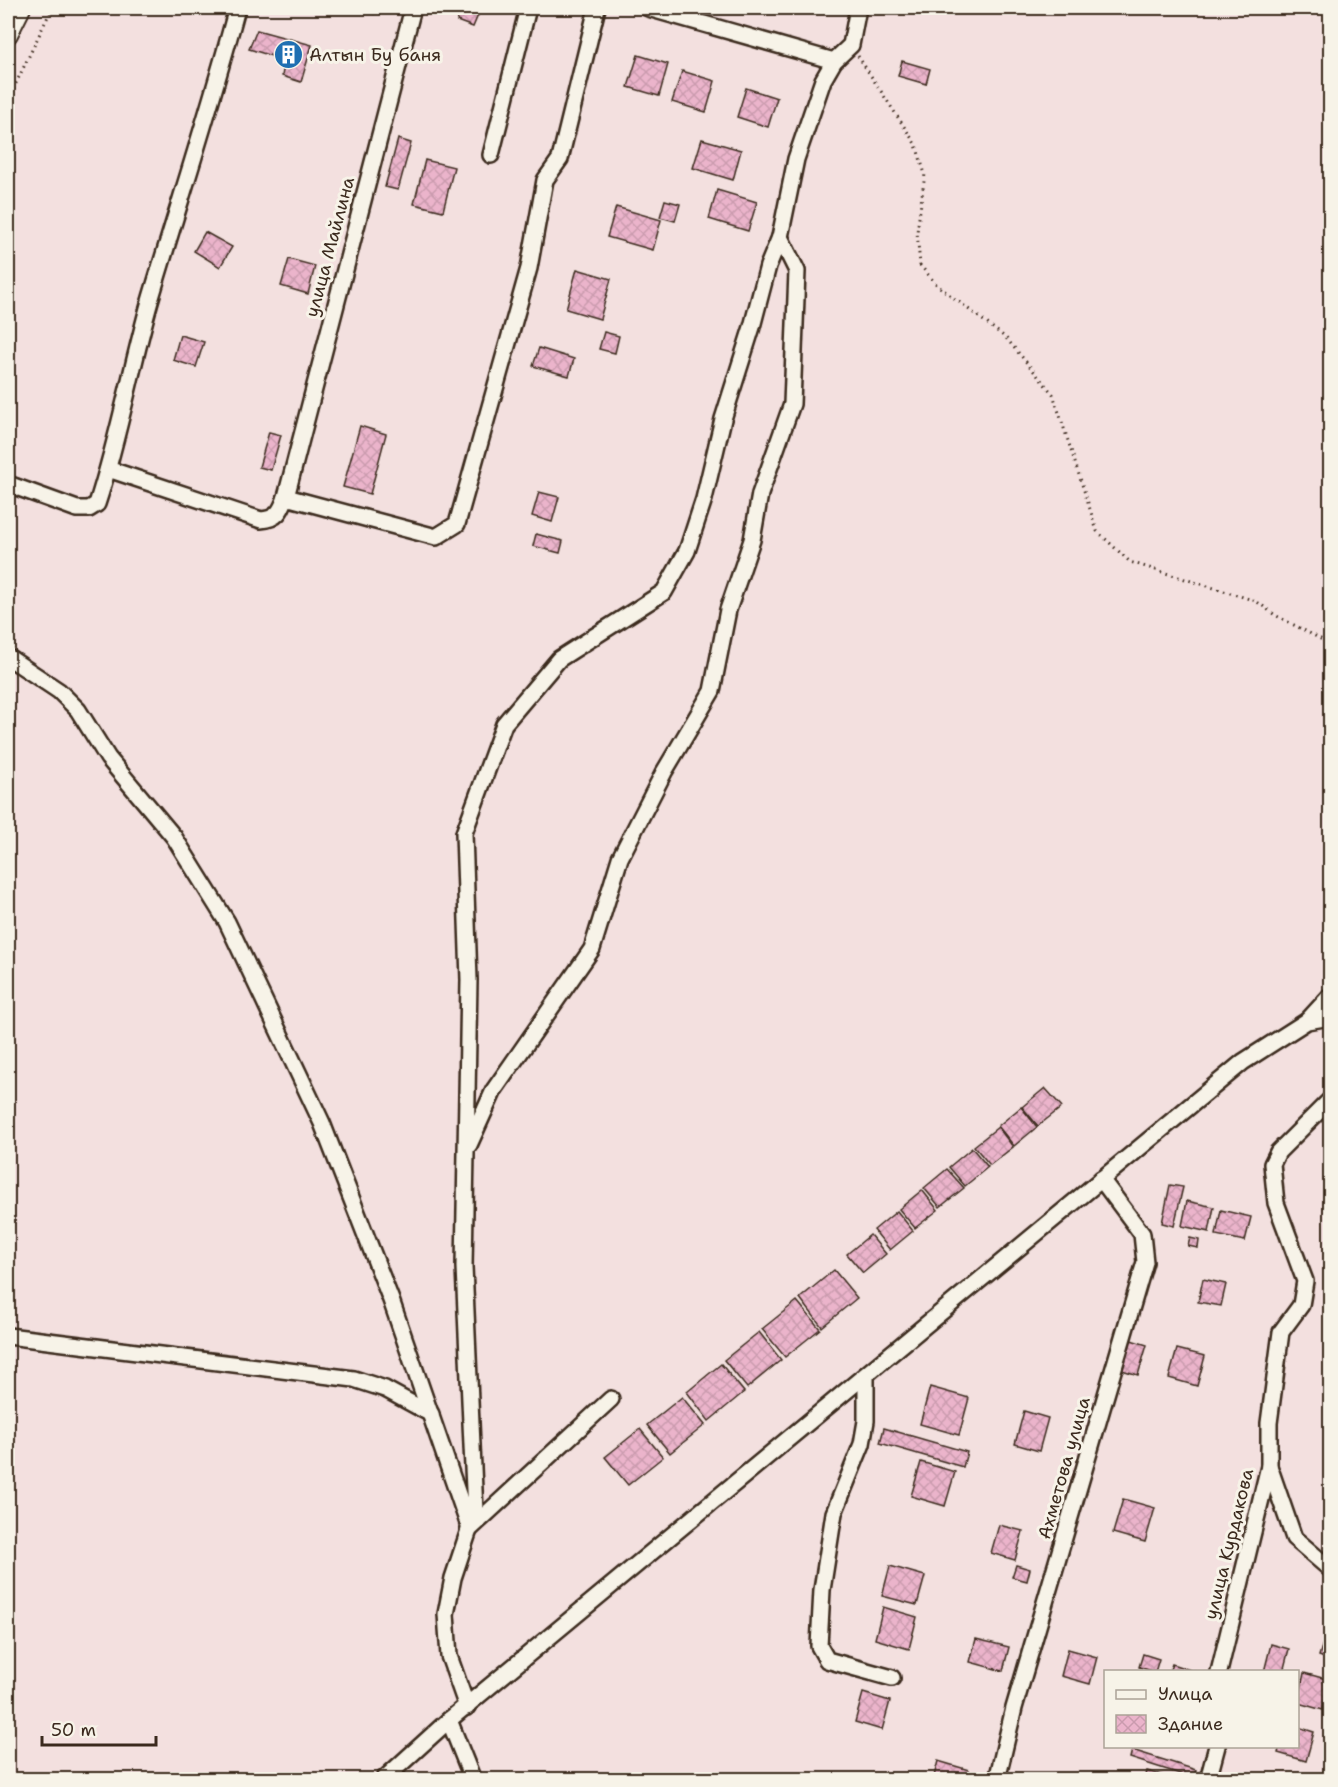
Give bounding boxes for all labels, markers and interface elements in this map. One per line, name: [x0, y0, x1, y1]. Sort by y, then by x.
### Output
building icon: Алтын Бу баня: [272, 39, 304, 71]
place label: Алтын Бу баня: [309, 43, 441, 67]
street label: улица Майлина: [300, 174, 360, 320]
street label: Ахметова улица: [1032, 1394, 1096, 1542]
street label: улица Курдакова: [1199, 1466, 1259, 1622]
legend: [1104, 1670, 1299, 1748]
text: Улица: [1158, 1682, 1212, 1706]
scale bar: [42, 1709, 156, 1747]
text: Здание: [1158, 1712, 1223, 1736]
text: 50 m: [51, 1718, 96, 1742]

